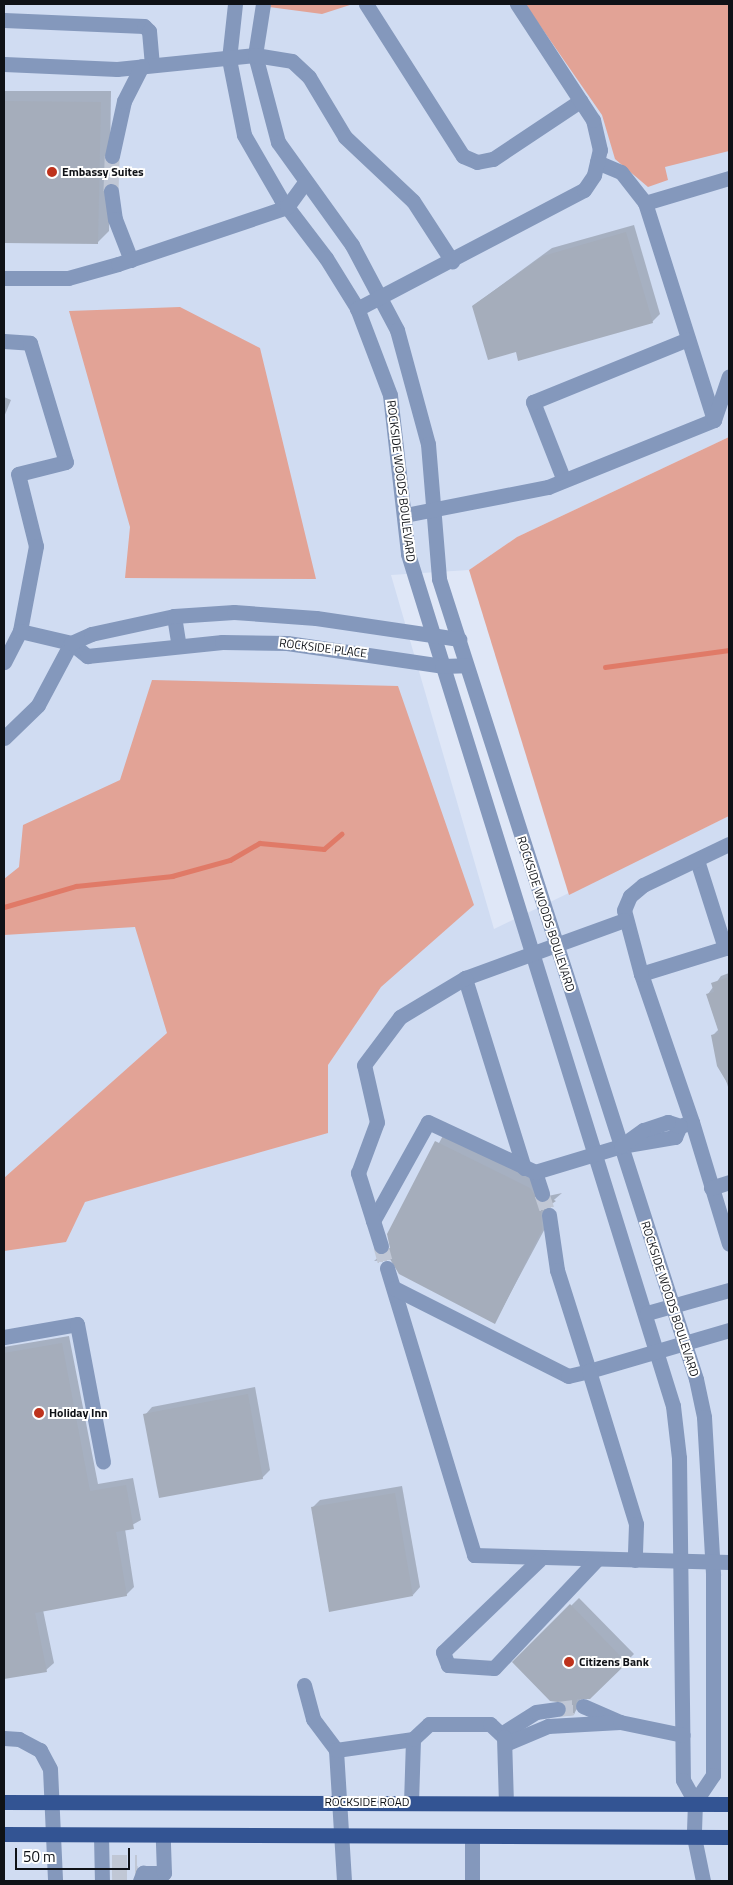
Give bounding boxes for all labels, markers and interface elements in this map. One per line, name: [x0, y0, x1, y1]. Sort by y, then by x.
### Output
place label: Embassy Suites: [62, 165, 144, 179]
marker: Embassy Suites: [46, 166, 58, 178]
street label: ROCKSIDE WOODS BOULEVARD: [384, 399, 418, 563]
street label: ROCKSIDE PLACE: [278, 635, 368, 661]
street label: ROCKSIDE WOODS BOULEVARD: [514, 834, 578, 994]
street label: ROCKSIDE WOODS BOULEVARD: [638, 1219, 702, 1379]
place label: Holiday Inn: [49, 1406, 108, 1420]
marker: Holiday Inn: [33, 1407, 45, 1419]
place label: Citizens Bank: [579, 1655, 649, 1669]
marker: Citizens Bank: [563, 1656, 575, 1668]
street label: ROCKSIDE ROAD: [324, 1795, 410, 1809]
scale bar: [18, 1838, 132, 1870]
text: 50 m: [23, 1845, 56, 1868]

